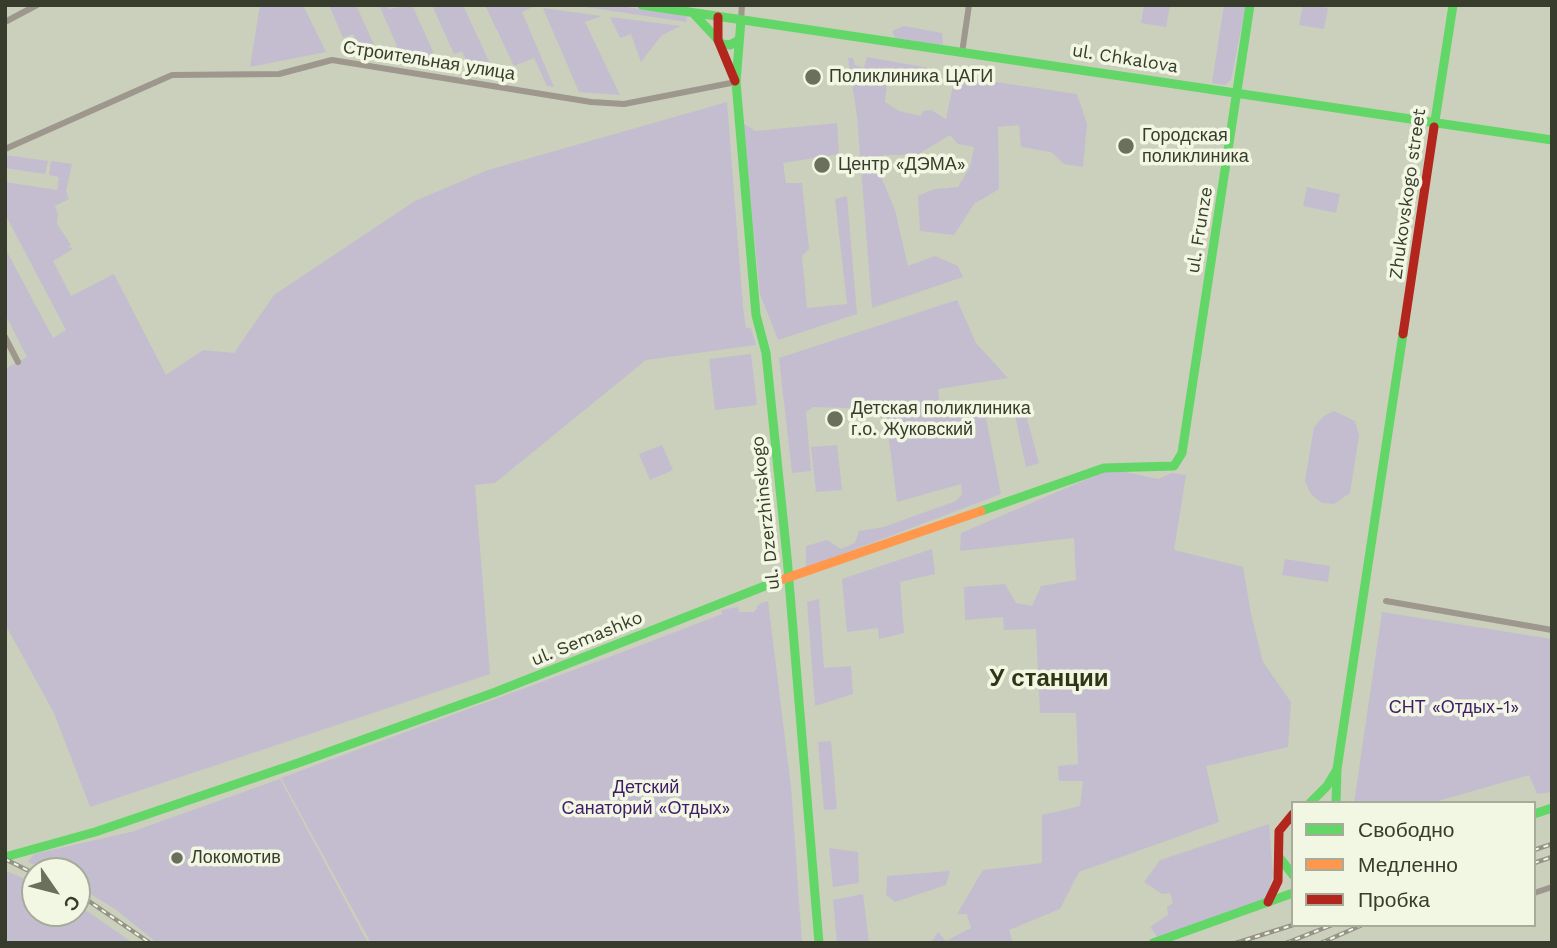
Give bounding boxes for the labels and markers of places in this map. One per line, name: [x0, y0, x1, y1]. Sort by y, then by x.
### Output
place label: Поликлиника ЦАГИ: [829, 66, 993, 88]
marker: Поликлиника ЦАГИ: [803, 67, 823, 87]
place label: Городская поликлиника: [1142, 125, 1249, 168]
marker: Городская поликлиника: [1116, 136, 1136, 156]
place label: Центр «ДЭМА»: [838, 154, 966, 176]
marker: Центр «ДЭМА»: [812, 155, 832, 175]
place label: Детская поликлиника г.о. Жуковский: [851, 398, 1031, 440]
marker: Детская поликлиника г.о. Жуковский: [825, 409, 845, 429]
place label: Локомотив: [191, 847, 281, 869]
marker: Локомотив: [169, 850, 185, 866]

